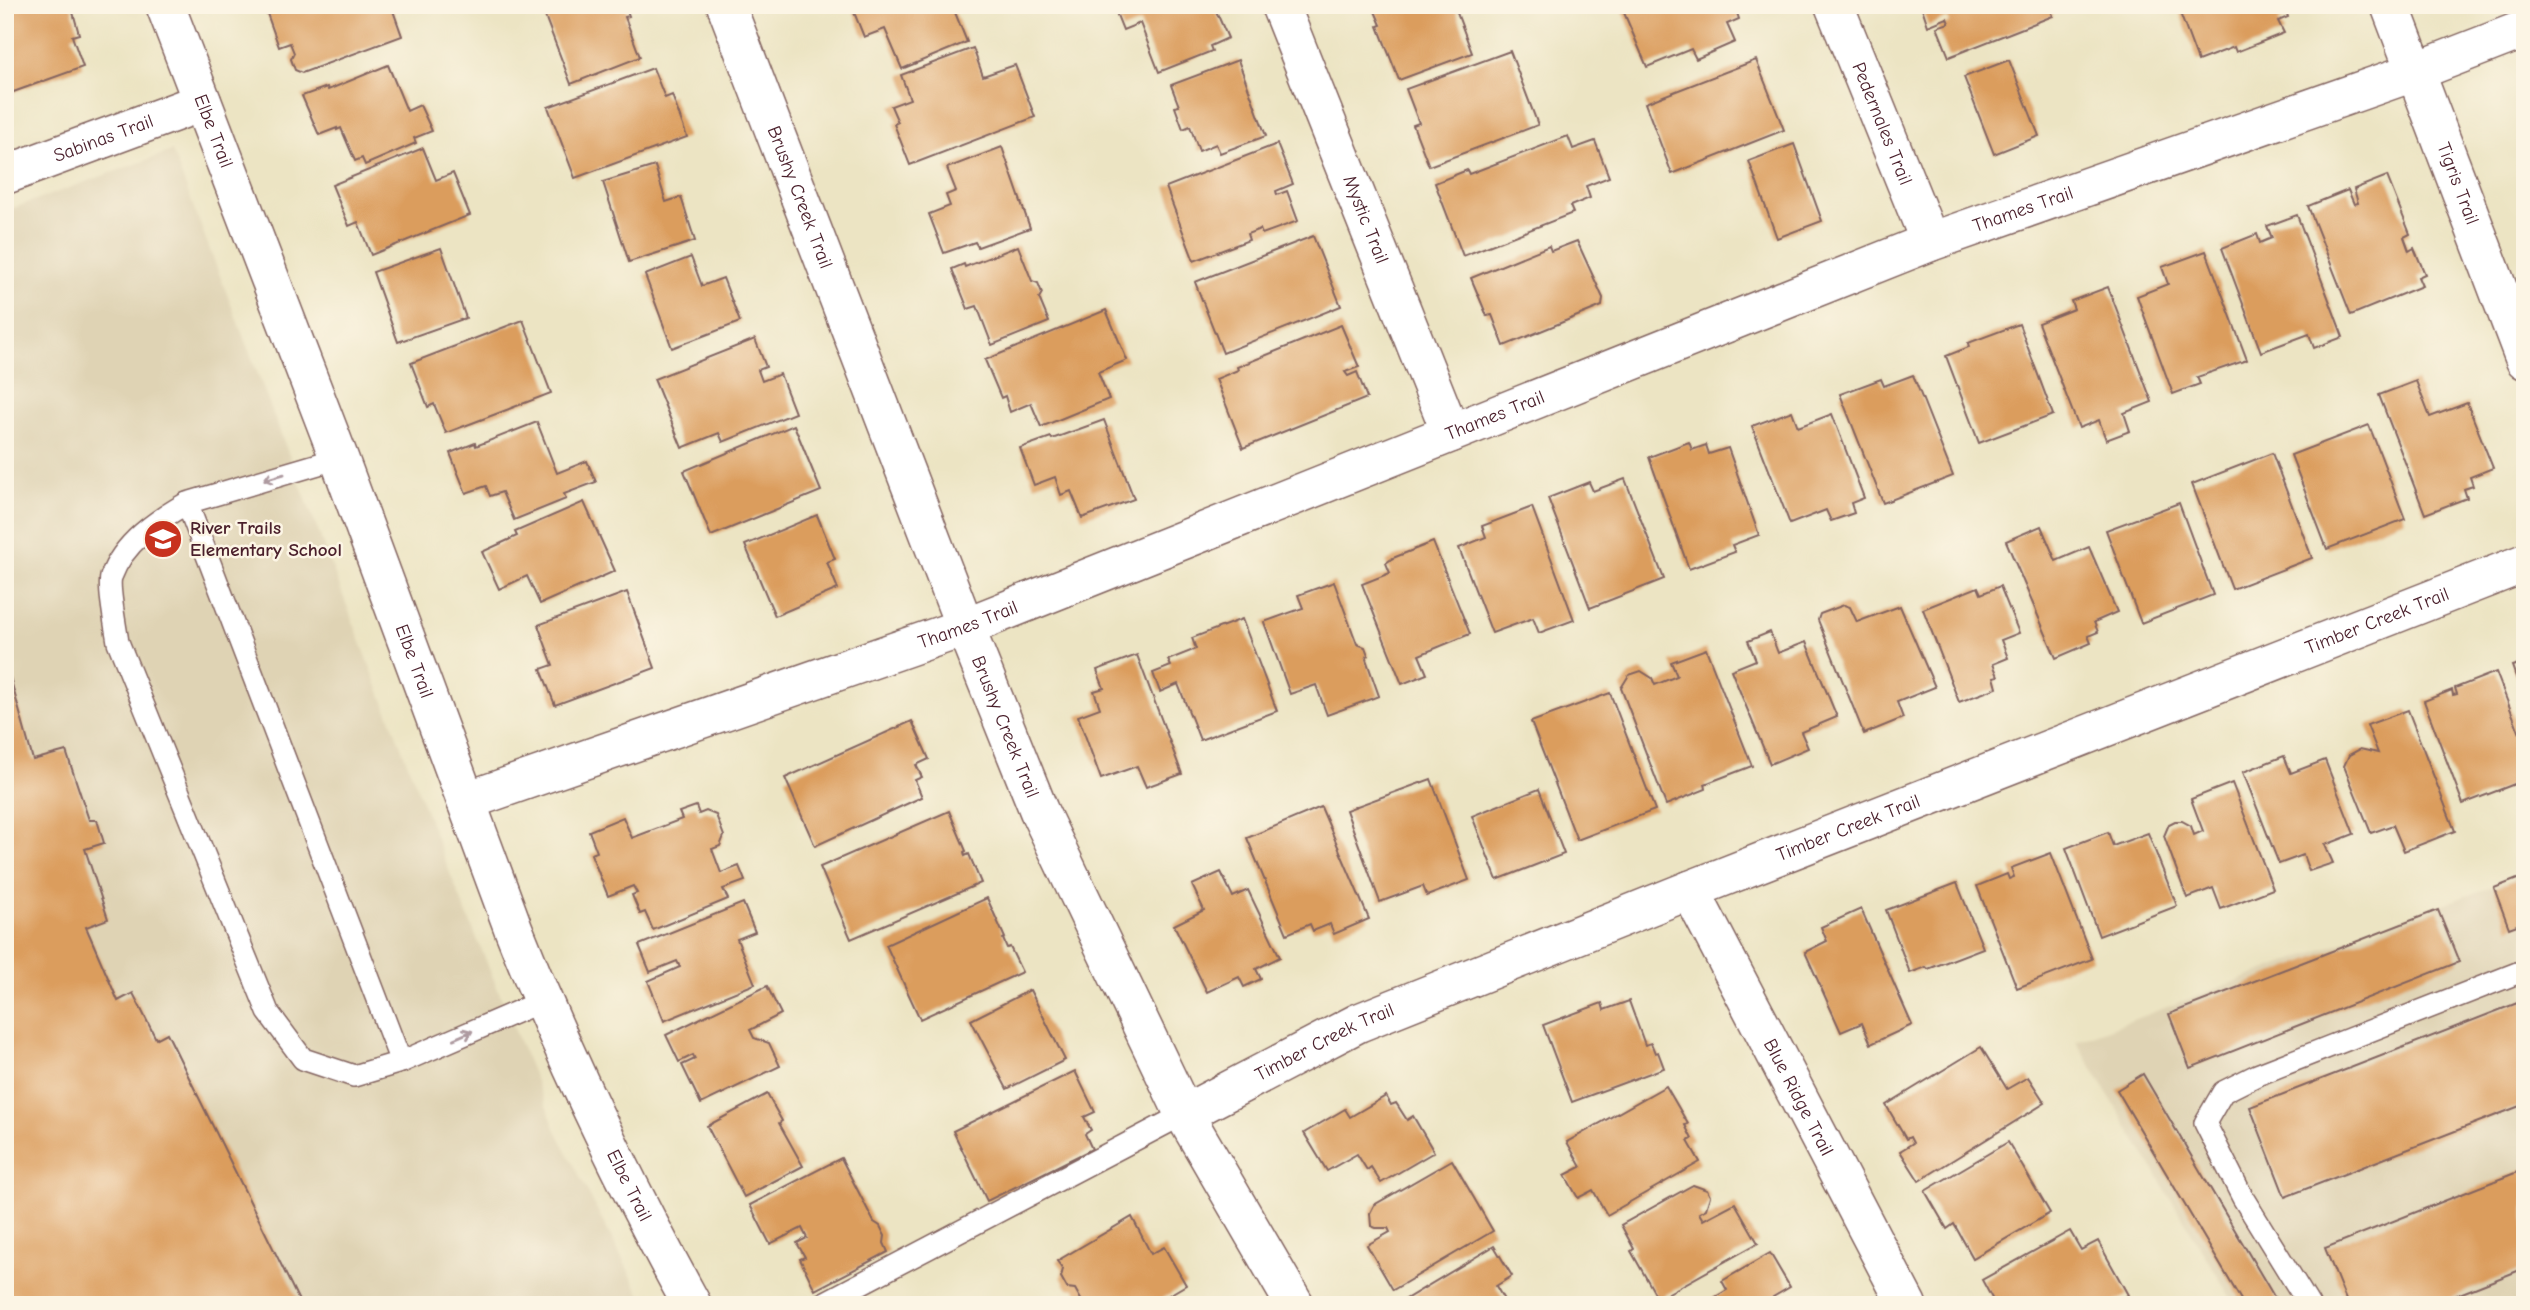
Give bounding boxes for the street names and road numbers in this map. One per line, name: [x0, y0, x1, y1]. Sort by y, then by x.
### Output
street label: Pedernales Trail: [1847, 59, 1917, 188]
street label: Elbe Trail: [189, 91, 238, 171]
street label: Sabinas Trail: [50, 110, 156, 167]
street label: Brushy Creek Trail: [763, 123, 837, 272]
street label: Tigris Trail: [2432, 139, 2483, 228]
street label: Mystic Trail: [1338, 172, 1393, 267]
street label: Thames Trail: [1970, 182, 2076, 237]
street label: Thames Trail: [1442, 386, 1548, 445]
street label: Timber Creek Trail: [2302, 583, 2452, 659]
street label: Thames Trail: [915, 596, 1021, 653]
street label: Elbe Trail: [391, 621, 438, 701]
street label: Brushy Creek Trail: [967, 653, 1044, 801]
street label: Timber Creek Trail: [1773, 790, 1923, 866]
street label: Timber Creek Trail: [1251, 999, 1397, 1086]
street label: Blue Ridge Trail: [1759, 1035, 1838, 1159]
street label: Elbe Trail: [602, 1146, 656, 1225]

